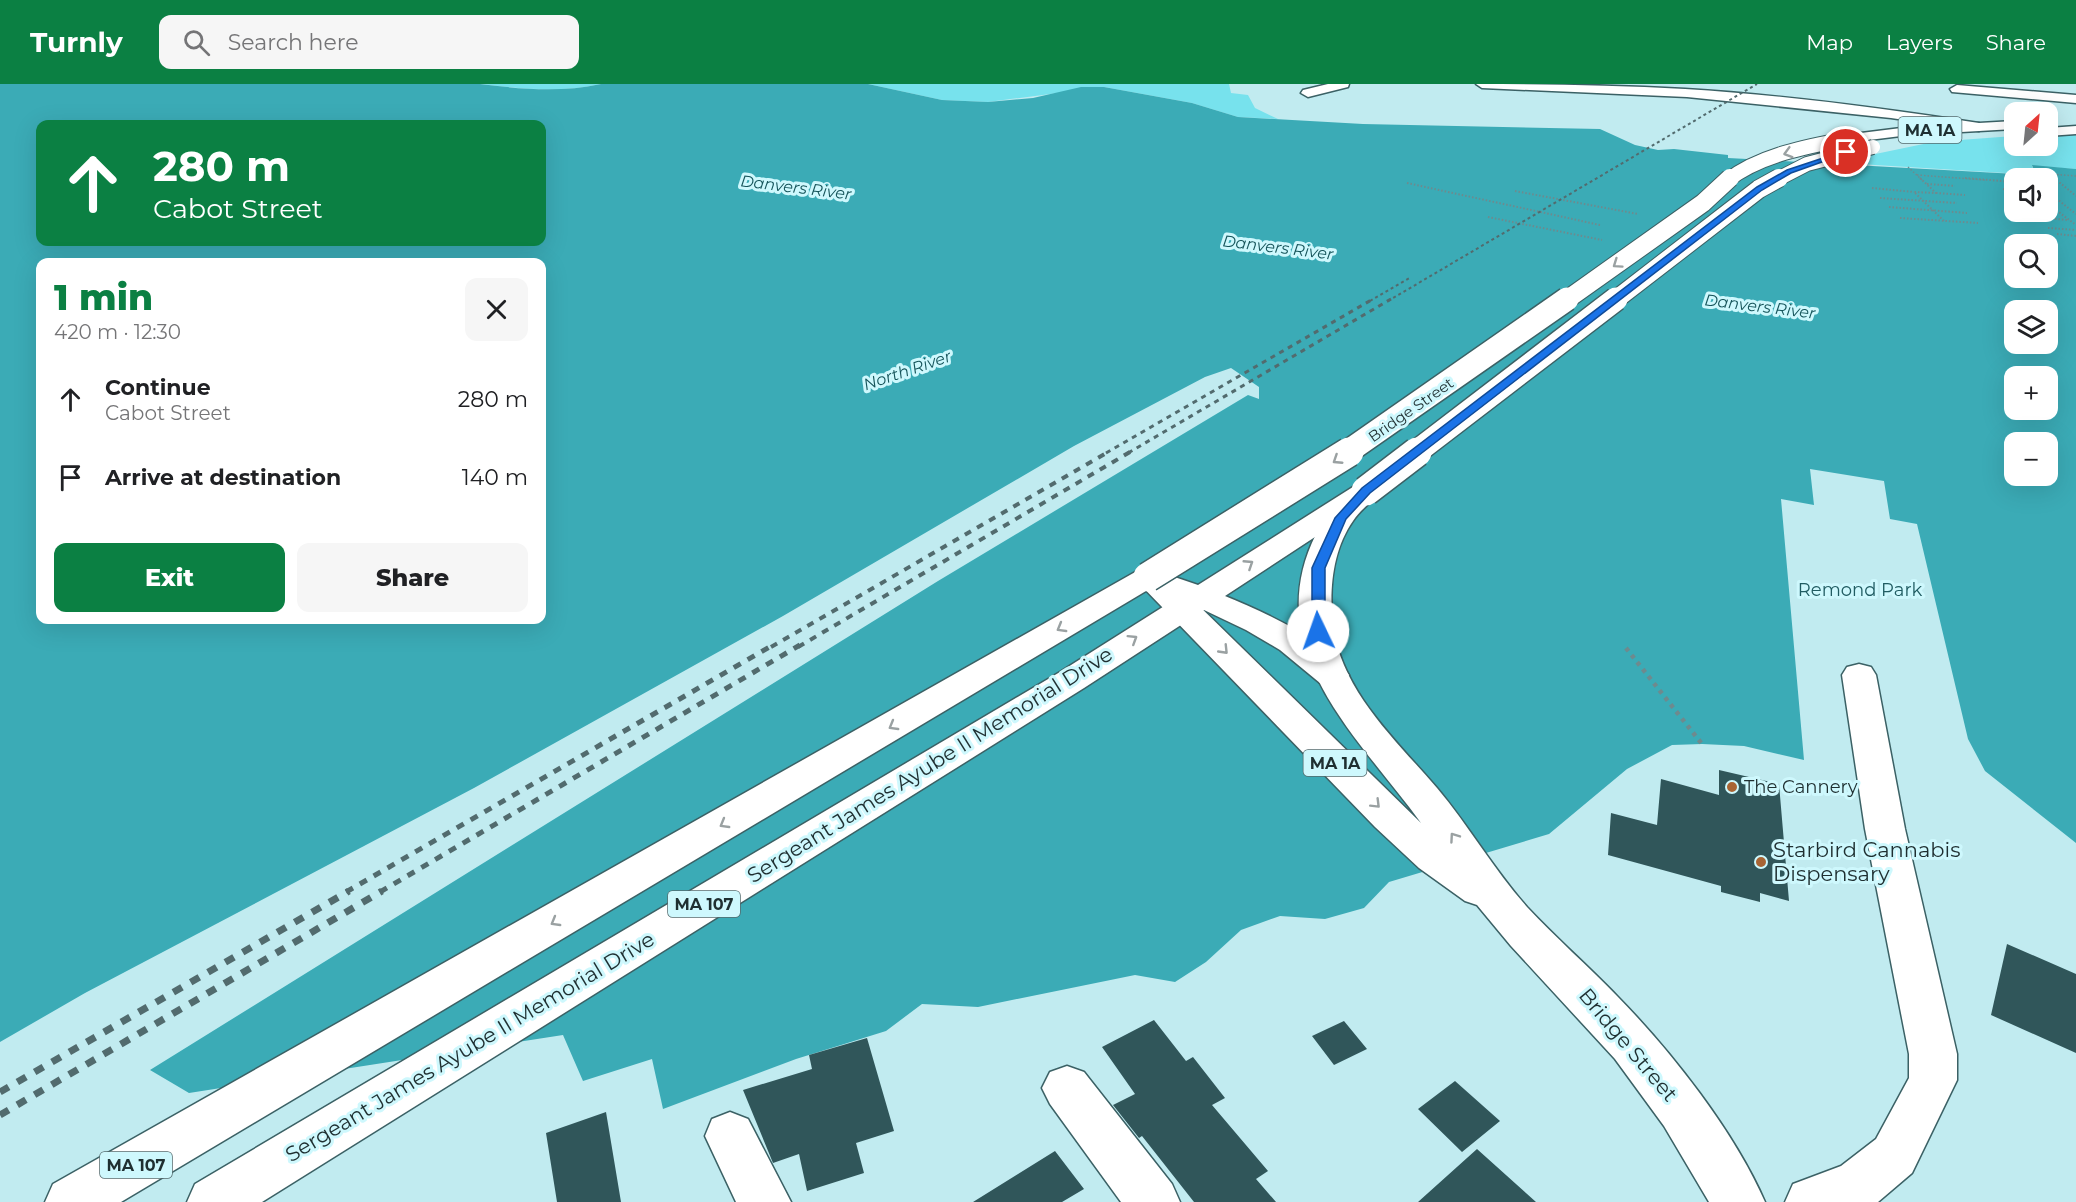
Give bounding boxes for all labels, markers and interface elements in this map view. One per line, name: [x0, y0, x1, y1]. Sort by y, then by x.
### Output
search box: [159, 15, 579, 69]
text: Turnly: [30, 25, 123, 59]
icon: search: [180, 26, 213, 59]
text: Search here: [228, 29, 359, 56]
text: Map: [1806, 30, 1853, 55]
text: Layers: [1886, 30, 1953, 55]
text: Share: [1986, 30, 2046, 55]
north arrow: [2004, 102, 2058, 156]
map controls: [2004, 102, 2058, 486]
road number: MA 1A: [1898, 117, 1962, 143]
pin: [1820, 126, 1871, 177]
icon: arrive: [1829, 135, 1862, 168]
text: 280 m: [153, 140, 290, 192]
icon: ahead: [54, 144, 132, 222]
one-way arrow: [1783, 146, 1794, 158]
button: sound: [2004, 168, 2058, 222]
water label: Danvers River: [739, 171, 853, 204]
text: Cabot Street: [153, 192, 323, 225]
water label: Danvers River: [1221, 231, 1335, 264]
button: search: [2004, 234, 2058, 288]
one-way arrow: [1613, 257, 1624, 268]
text: 1 min: [54, 275, 153, 319]
button: close: [465, 278, 528, 341]
water label: Danvers River: [1703, 290, 1817, 323]
button: layers: [2004, 300, 2058, 354]
text: 420 m · 12:30: [54, 320, 181, 344]
water label: North River: [861, 346, 954, 394]
button: +: [2004, 366, 2058, 420]
street label: Bridge Street: [1364, 373, 1457, 446]
text: Continue: [105, 374, 211, 401]
icon: ahead: [54, 383, 87, 416]
text: 280 m: [458, 386, 528, 413]
text: Cabot Street: [105, 401, 231, 425]
button: −: [2004, 432, 2058, 486]
one-way arrow: [1333, 453, 1344, 464]
icon: arrive: [54, 461, 87, 494]
text: Arrive at destination: [105, 464, 341, 491]
text: 140 m: [462, 464, 528, 491]
button: Exit: [54, 543, 285, 612]
button: Share: [297, 543, 528, 612]
one-way arrow: [1243, 560, 1253, 572]
park label: Remond Park: [1798, 579, 1922, 601]
position arrow: [1286, 599, 1350, 663]
one-way arrow: [1057, 621, 1067, 632]
one-way arrow: [1127, 635, 1137, 647]
street label: Sergeant James Ayube II Memorial Drive: [742, 641, 1117, 888]
one-way arrow: [1217, 642, 1228, 653]
one-way arrow: [889, 719, 899, 731]
road number: MA 1A: [1304, 750, 1366, 776]
place label: The Cannery: [1744, 776, 1858, 798]
marker: The Cannery: [1725, 780, 1739, 794]
one-way arrow: [1368, 796, 1379, 807]
one-way arrow: [720, 817, 730, 828]
one-way arrow: [1450, 833, 1461, 844]
place label: Starbird Cannabis Dispensary: [1773, 837, 1960, 886]
marker: Starbird Cannabis Dispensary: [1754, 855, 1768, 869]
road number: MA 107: [668, 891, 740, 917]
one-way arrow: [551, 914, 561, 926]
street label: Sergeant James Ayube II Memorial Drive: [281, 926, 659, 1167]
street label: Bridge Street: [1574, 983, 1683, 1106]
road number: MA 107: [100, 1152, 172, 1178]

